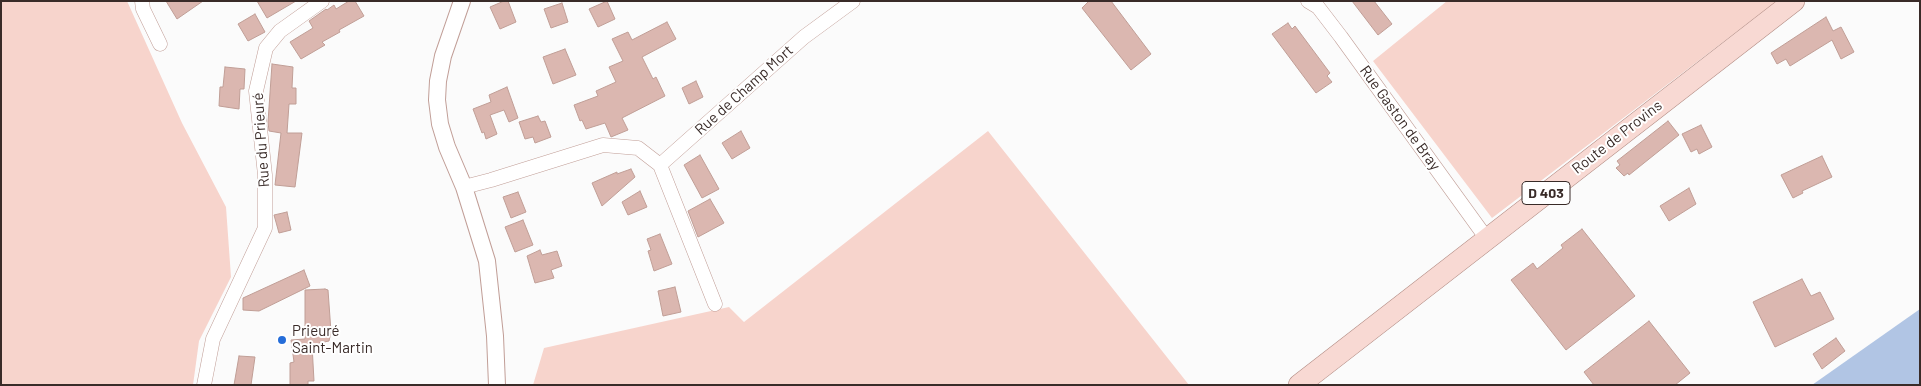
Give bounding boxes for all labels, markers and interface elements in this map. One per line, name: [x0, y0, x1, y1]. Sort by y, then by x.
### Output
street label: Rue de Champ Mort: [691, 41, 797, 139]
street label: Rue Gaston de Bray: [1356, 62, 1444, 174]
street label: Rue du Prieuré: [249, 92, 273, 188]
street label: Route de Provins: [1568, 96, 1666, 178]
road number: D 403: [1522, 182, 1570, 204]
place label: Prieuré Saint-Martin: [292, 322, 373, 357]
marker: Prieuré Saint-Martin: [276, 334, 288, 346]

